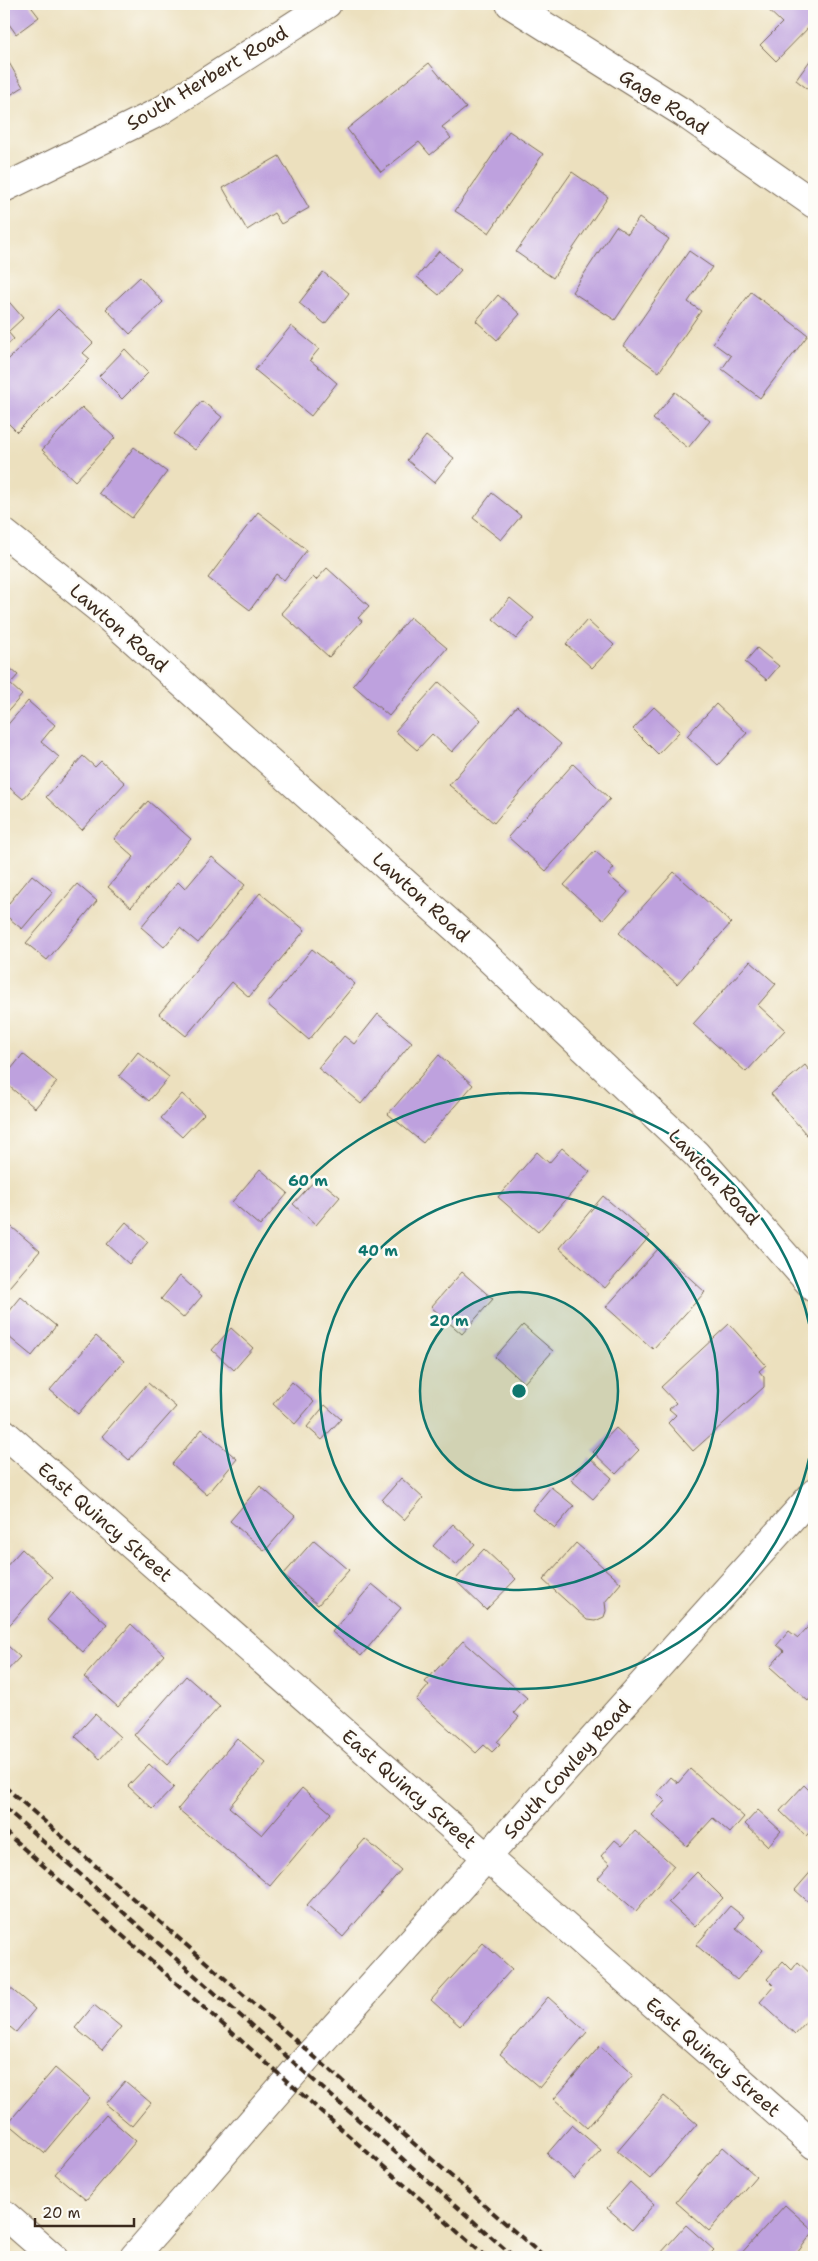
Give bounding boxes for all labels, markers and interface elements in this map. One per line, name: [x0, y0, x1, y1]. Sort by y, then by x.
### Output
street label: South Herbert Road: [122, 20, 292, 136]
street label: Gage Road: [614, 64, 714, 140]
street label: Lawton Road: [64, 578, 174, 678]
street label: Lawton Road: [367, 847, 475, 947]
street label: Lawton Road: [663, 1123, 765, 1231]
text: 60 m: [288, 1171, 328, 1191]
text: 40 m: [358, 1241, 398, 1261]
text: 20 m: [429, 1311, 469, 1331]
centre of rings: [510, 1382, 528, 1400]
street label: East Quincy Street: [32, 1457, 178, 1587]
street label: South Cowley Road: [498, 1694, 636, 1844]
street label: East Quincy Street: [336, 1724, 482, 1854]
street label: East Quincy Street: [640, 1992, 786, 2122]
scale bar: [35, 2196, 134, 2228]
text: 20 m: [42, 2203, 81, 2223]

